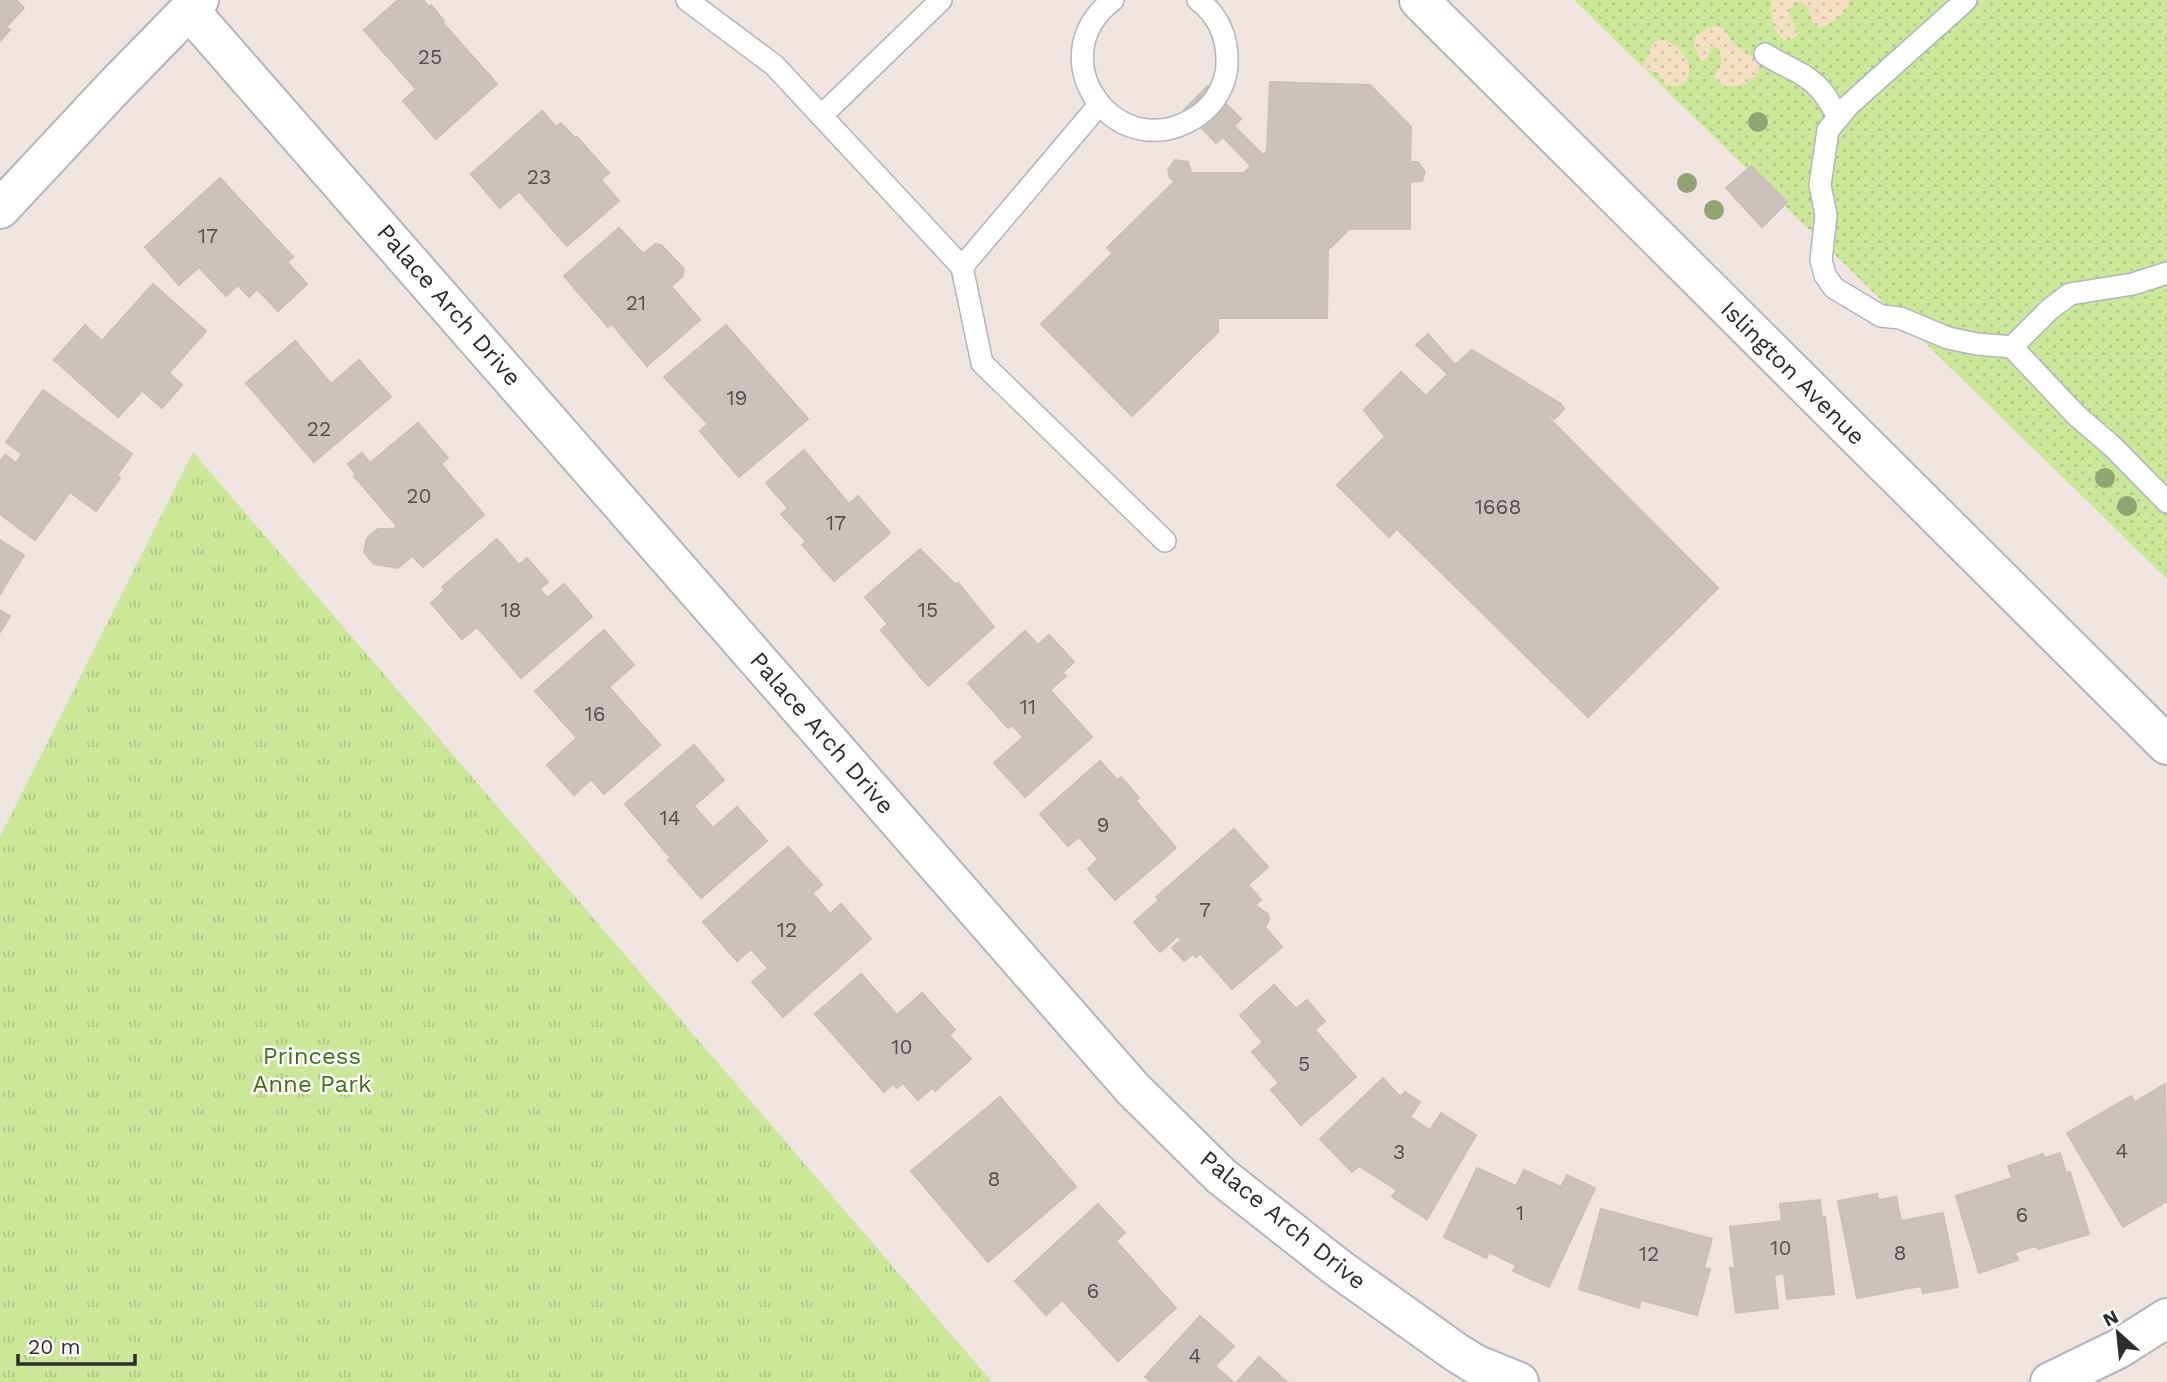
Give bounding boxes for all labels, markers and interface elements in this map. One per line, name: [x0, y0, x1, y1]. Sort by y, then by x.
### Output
house number: 25: [418, 44, 442, 69]
house number: 23: [527, 164, 551, 189]
street label: Palace Arch Drive: [371, 218, 527, 392]
house number: 17: [198, 223, 218, 248]
house number: 21: [626, 290, 646, 315]
street label: Islington Avenue: [1715, 295, 1871, 451]
house number: 19: [726, 385, 748, 410]
house number: 22: [307, 416, 331, 441]
house number: 20: [406, 483, 432, 508]
house number: 1668: [1475, 494, 1521, 519]
house number: 17: [826, 510, 846, 535]
house number: 18: [500, 597, 522, 622]
house number: 15: [918, 597, 938, 622]
street label: Palace Arch Drive: [744, 646, 900, 820]
house number: 11: [1020, 694, 1036, 719]
house number: 16: [585, 701, 605, 726]
house number: 14: [659, 805, 681, 830]
house number: 9: [1097, 812, 1109, 837]
house number: 7: [1199, 897, 1211, 922]
house number: 12: [777, 917, 797, 942]
house number: 10: [891, 1034, 913, 1059]
park label: Princess Anne Park: [252, 1042, 372, 1098]
house number: 5: [1298, 1051, 1310, 1076]
house number: 4: [2116, 1138, 2128, 1163]
house number: 3: [1393, 1139, 1405, 1164]
street label: Palace Arch Drive: [1194, 1145, 1372, 1295]
house number: 8: [988, 1166, 1000, 1191]
house number: 1: [1516, 1200, 1524, 1225]
house number: 6: [2016, 1202, 2028, 1227]
house number: 10: [1770, 1235, 1792, 1260]
house number: 8: [1894, 1240, 1906, 1265]
house number: 12: [1639, 1241, 1659, 1266]
house number: 6: [1087, 1278, 1099, 1303]
north arrow: [2083, 1298, 2153, 1368]
text: N: [2099, 1305, 2122, 1332]
scale bar: [18, 1322, 135, 1366]
text: 20 m: [28, 1334, 80, 1359]
house number: 4: [1189, 1343, 1201, 1368]

